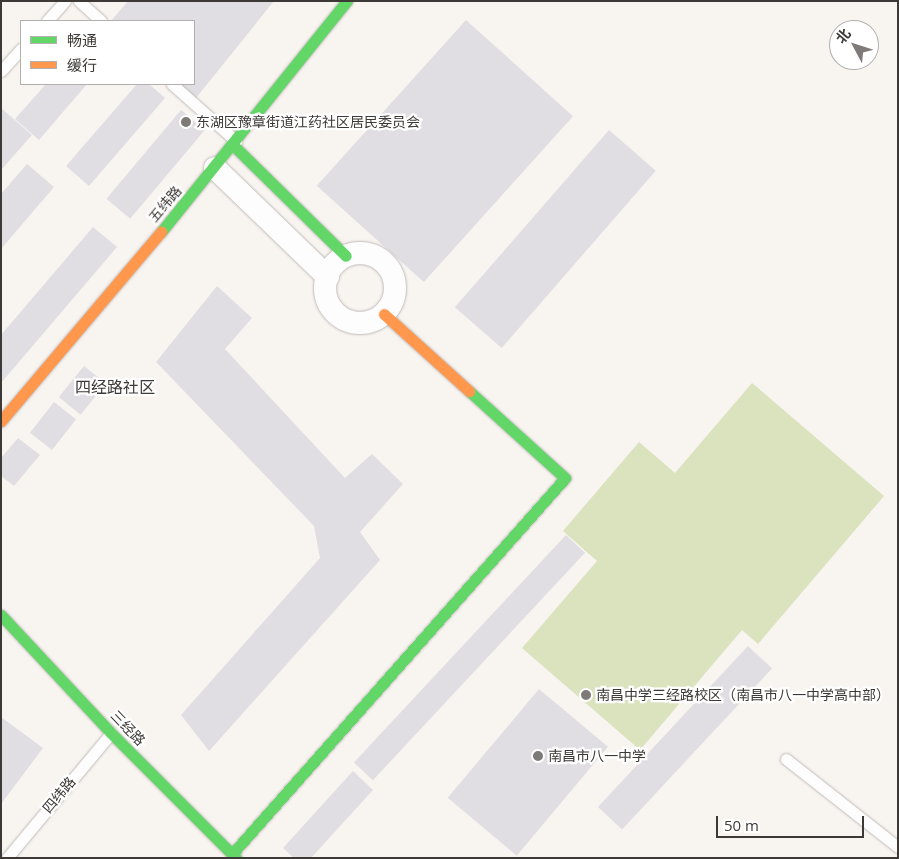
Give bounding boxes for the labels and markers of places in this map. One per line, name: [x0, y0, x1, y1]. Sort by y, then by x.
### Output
place label: 东湖区豫章街道江药社区居民委员会: [196, 114, 420, 130]
marker: 东湖区豫章街道江药社区居民委员会: [180, 116, 192, 128]
place label: 南昌中学三经路校区（南昌市八一中学高中部）: [596, 687, 890, 703]
marker: 南昌中学三经路校区（南昌市八一中学高中部）: [580, 689, 592, 701]
place label: 南昌市八一中学: [548, 748, 646, 764]
marker: 南昌市八一中学: [532, 750, 544, 762]

